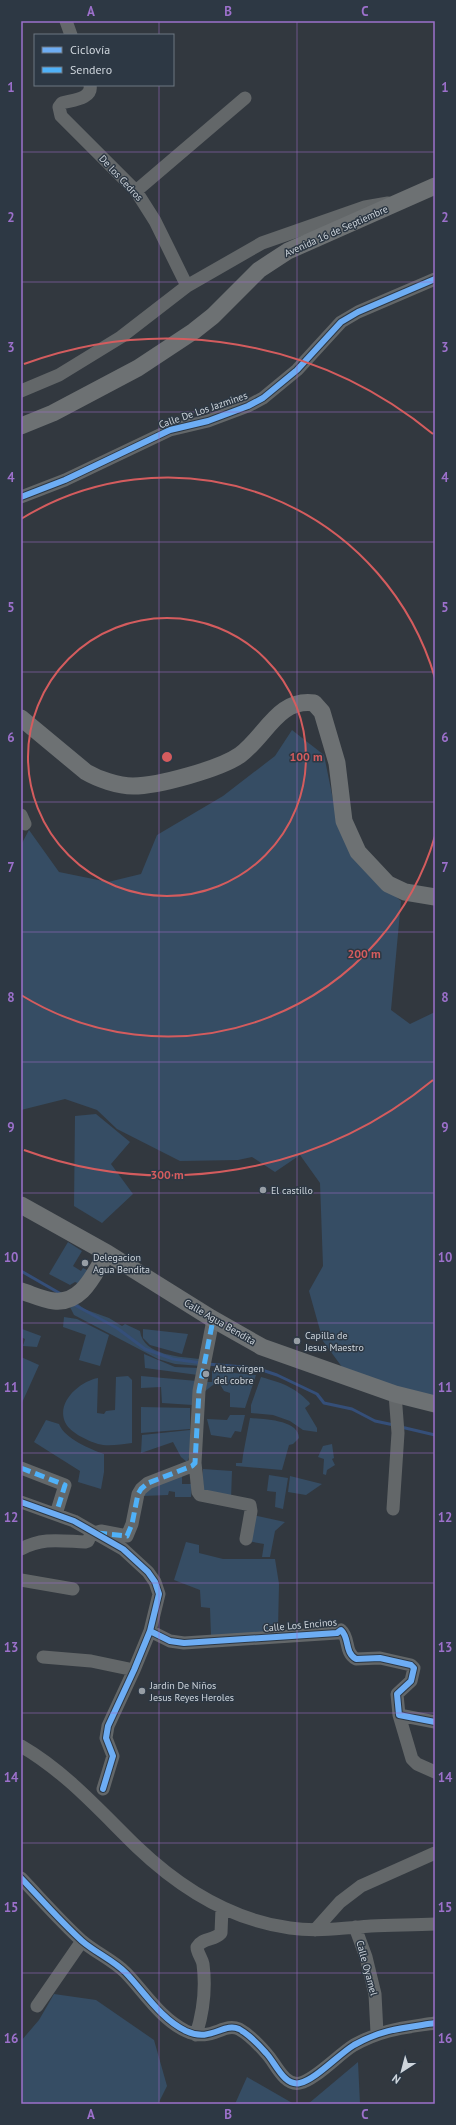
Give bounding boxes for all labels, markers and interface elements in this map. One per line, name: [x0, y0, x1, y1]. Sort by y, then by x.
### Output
text: A: [87, 3, 95, 20]
text: B: [224, 3, 232, 20]
text: C: [361, 3, 369, 20]
legend: [34, 34, 174, 86]
text: Ciclovía: [70, 42, 110, 57]
text: Sendero: [70, 62, 112, 77]
text: 1: [7, 79, 15, 96]
text: 1: [441, 79, 449, 96]
street label: De los Cedros: [96, 152, 146, 204]
street label: Avenida 16 de Septiembre: [282, 202, 390, 260]
text: 2: [7, 209, 15, 226]
text: 2: [441, 209, 449, 226]
text: 3: [7, 339, 15, 356]
text: 3: [441, 339, 449, 356]
street label: Calle De Los Jazmines: [157, 389, 249, 431]
text: 4: [7, 469, 15, 486]
text: 4: [441, 469, 449, 486]
text: 5: [7, 599, 15, 616]
text: 5: [441, 599, 449, 616]
text: 6: [7, 729, 15, 746]
text: 6: [441, 729, 449, 746]
text: 100 m: [289, 749, 323, 764]
centre of rings: [160, 750, 174, 764]
text: 7: [7, 859, 15, 876]
text: 7: [441, 859, 449, 876]
text: 200 m: [347, 946, 381, 961]
text: 8: [7, 989, 15, 1006]
text: 8: [441, 989, 449, 1006]
text: 9: [7, 1119, 15, 1136]
text: 9: [441, 1119, 449, 1136]
text: 300 m: [150, 1167, 184, 1182]
place label: El castillo: [271, 1184, 313, 1197]
marker: El castillo: [258, 1185, 268, 1195]
text: 10: [4, 1249, 18, 1266]
text: 10: [438, 1249, 452, 1266]
place label: Delegacion Agua Bendita: [93, 1251, 150, 1276]
marker: Delegacion Agua Bendita: [80, 1258, 90, 1268]
street label: Calle Agua Bendita: [182, 1296, 258, 1348]
place label: Capilla de Jesus Maestro: [304, 1329, 364, 1354]
marker: Capilla de Jesus Maestro: [292, 1336, 302, 1346]
place label: Altar virgen del cobre: [214, 1362, 264, 1387]
marker: Altar virgen del cobre: [201, 1369, 211, 1379]
text: 11: [4, 1379, 18, 1396]
text: 11: [438, 1379, 452, 1396]
text: 12: [4, 1509, 18, 1526]
text: 12: [438, 1509, 452, 1526]
street label: Calle Los Encinos: [263, 1615, 337, 1635]
text: 13: [4, 1639, 18, 1656]
text: 13: [438, 1639, 452, 1656]
place label: Jardin De Niños Jesus Reyes Heroles: [149, 1679, 234, 1704]
marker: Jardin De Niños Jesus Reyes Heroles: [137, 1686, 147, 1696]
text: 14: [4, 1769, 19, 1786]
text: 14: [438, 1769, 453, 1786]
text: 15: [4, 1899, 18, 1916]
text: 15: [438, 1899, 452, 1916]
street label: Calle Oyamel: [353, 1939, 381, 1997]
text: 16: [4, 2030, 18, 2047]
text: 16: [438, 2030, 452, 2047]
north arrow: [382, 2051, 422, 2091]
text: N: [389, 2071, 403, 2087]
text: A: [87, 2106, 95, 2123]
text: B: [224, 2106, 232, 2123]
text: C: [361, 2106, 369, 2123]

